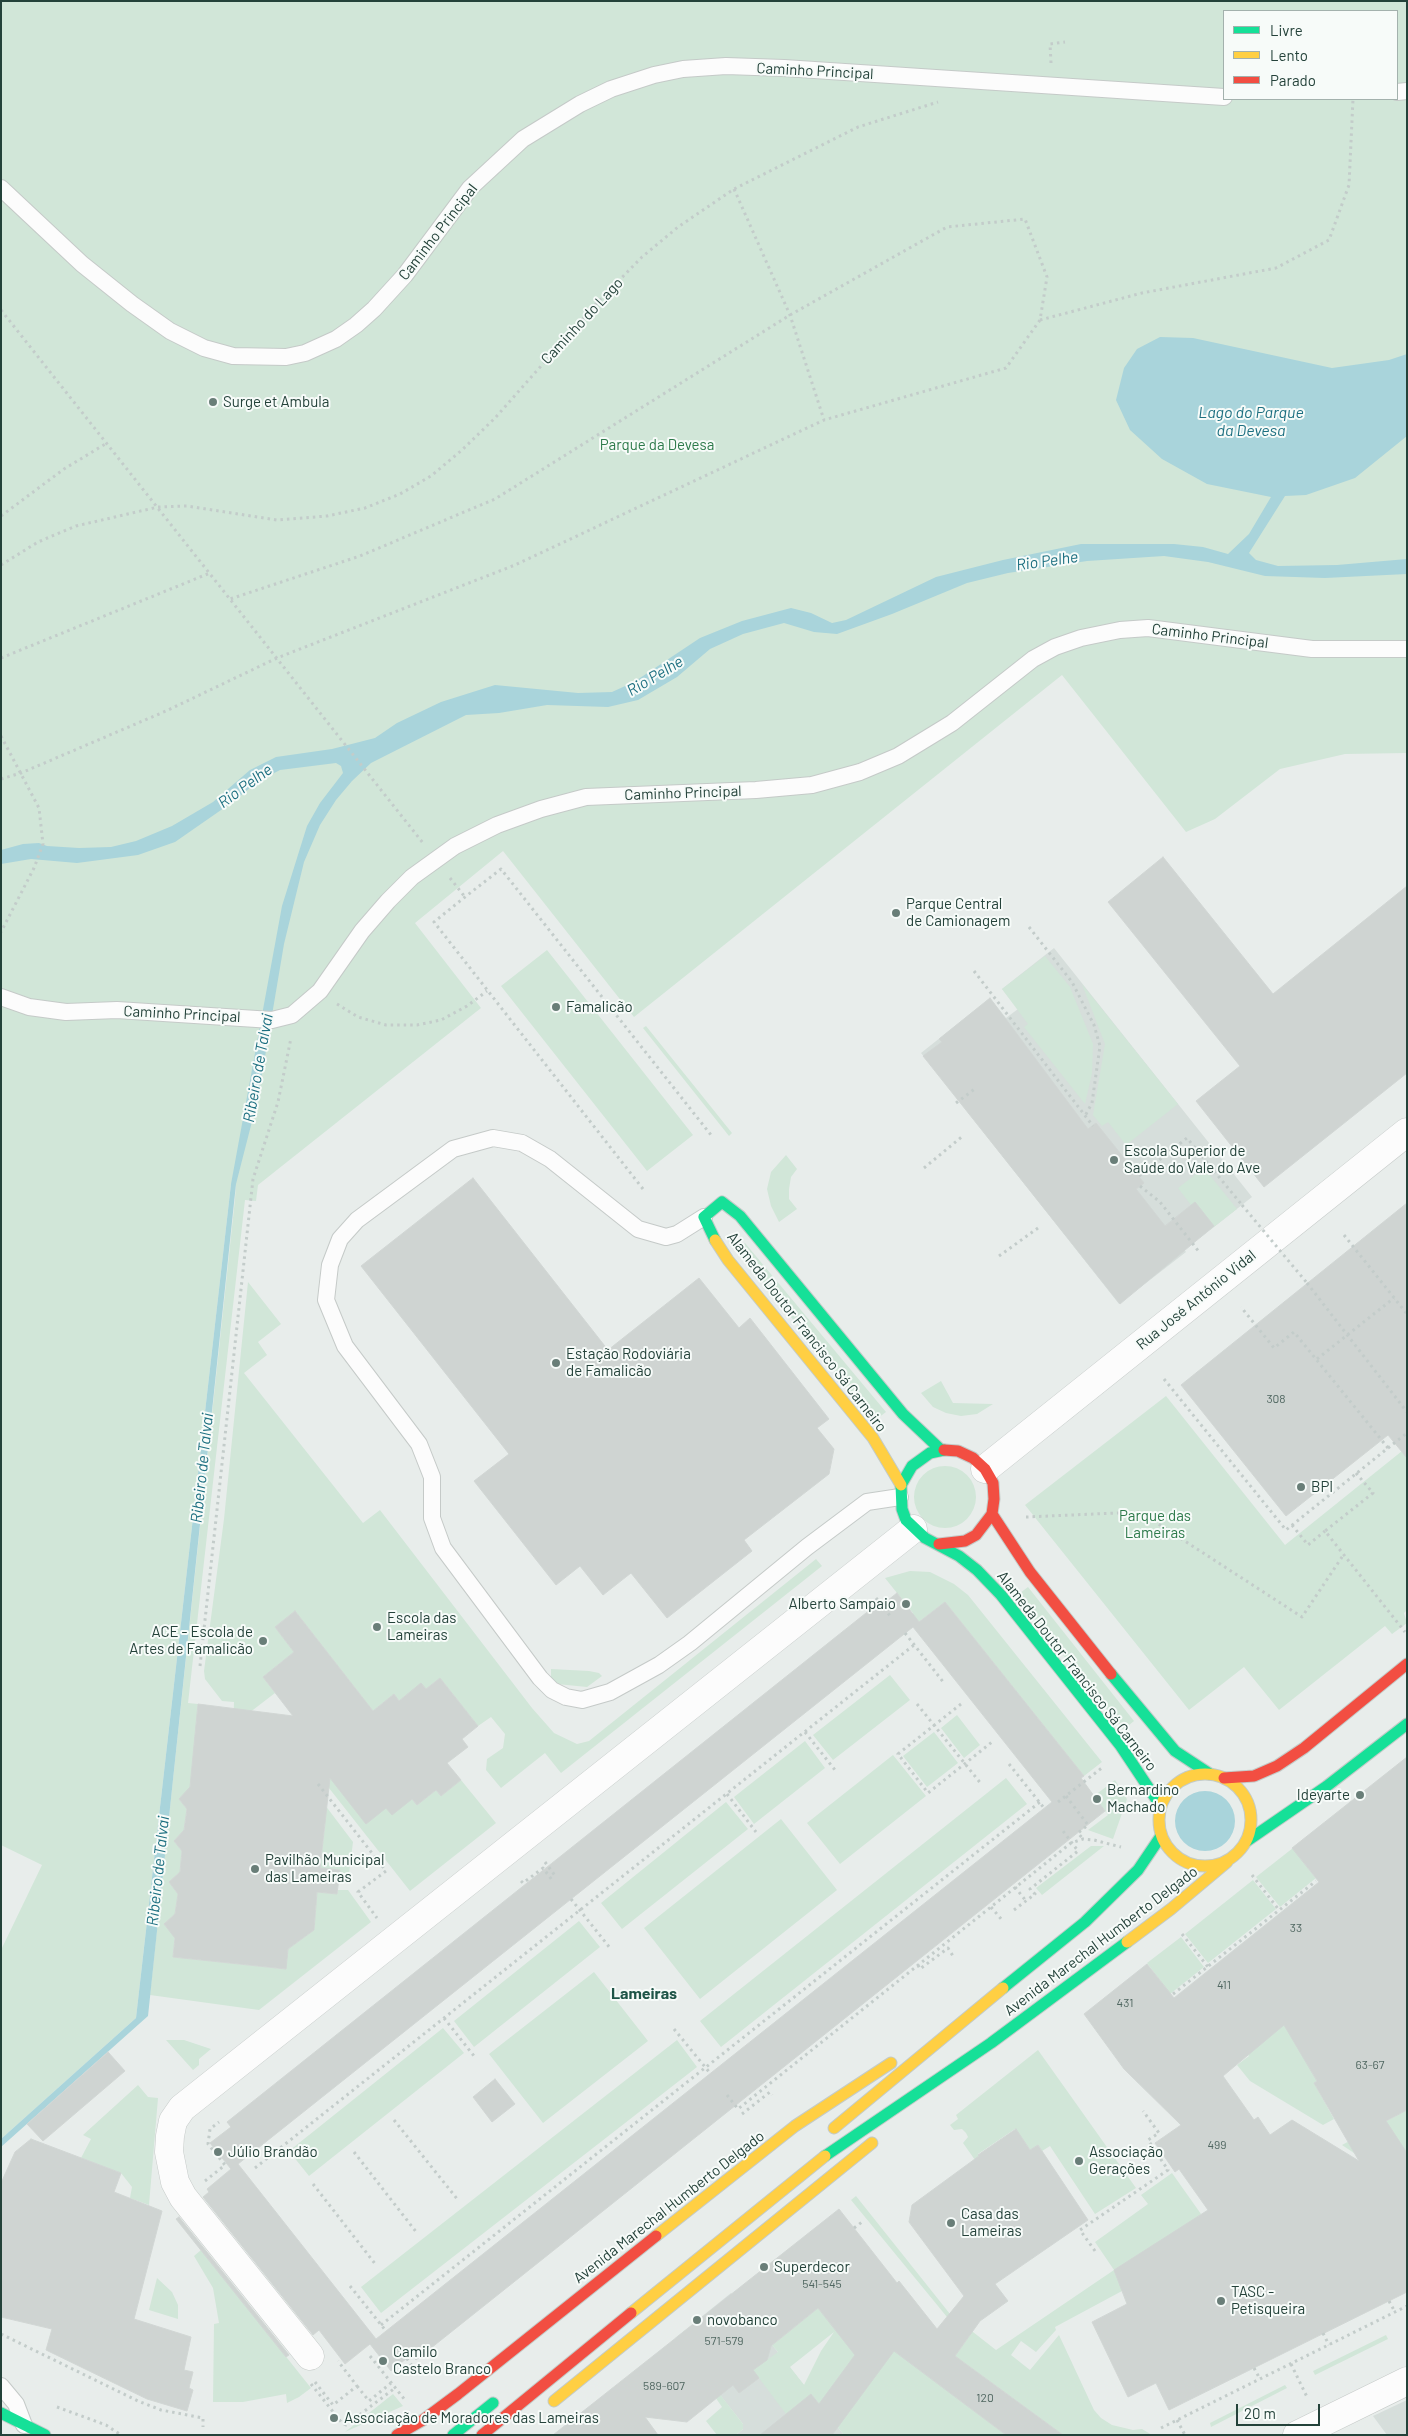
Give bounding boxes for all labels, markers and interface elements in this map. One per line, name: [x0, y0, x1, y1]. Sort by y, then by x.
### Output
legend: [1223, 10, 1398, 100]
text: Livre: [1270, 21, 1303, 39]
text: Lento: [1270, 46, 1308, 64]
street label: Caminho Principal: [756, 59, 874, 83]
text: Parado: [1270, 71, 1316, 89]
street label: Caminho Principal: [395, 180, 481, 284]
street label: Caminho do Lago: [537, 274, 627, 368]
place label: Surge et Ambula: [223, 393, 329, 411]
marker: Surge et Ambula: [207, 396, 219, 408]
water label: Lago do Parque da Devesa: [1198, 403, 1304, 441]
park label: Parque da Devesa: [600, 436, 714, 454]
water label: Rio Pelhe: [1015, 547, 1079, 575]
street label: Caminho Principal: [1151, 620, 1269, 652]
water label: Rio Pelhe: [623, 652, 687, 700]
water label: Rio Pelhe: [214, 760, 276, 812]
street label: Caminho Principal: [624, 782, 742, 804]
place label: Parque Central de Camionagem: [906, 895, 1010, 930]
marker: Parque Central de Camionagem: [890, 907, 902, 919]
place label: Famalicão: [566, 998, 633, 1016]
marker: Famalicão: [550, 1001, 562, 1013]
street label: Caminho Principal: [123, 1002, 241, 1026]
water label: Ribeiro de Talvai: [239, 1012, 277, 1124]
place label: Escola Superior de Saúde do Vale do Ave: [1124, 1142, 1260, 1177]
marker: Escola Superior de Saúde do Vale do Ave: [1108, 1154, 1120, 1166]
street label: Alameda Doutor Francisco Sá Carneiro: [723, 1228, 891, 1436]
street label: Rua José António Vidal: [1133, 1246, 1259, 1354]
place label: Estação Rodoviária de Famalicão: [566, 1345, 691, 1380]
marker: Estação Rodoviária de Famalicão: [550, 1357, 562, 1369]
house number: 308: [1266, 1392, 1286, 1406]
water label: Ribeiro de Talvai: [187, 1412, 217, 1524]
place label: BPI: [1311, 1478, 1333, 1496]
marker: BPI: [1295, 1481, 1307, 1493]
park label: Parque das Lameiras: [1119, 1507, 1191, 1542]
street label: Alameda Doutor Francisco Sá Carneiro: [993, 1567, 1161, 1775]
place label: Alberto Sampaio: [789, 1595, 896, 1613]
marker: Alberto Sampaio: [900, 1598, 912, 1610]
place label: Escola das Lameiras: [387, 1609, 456, 1644]
marker: Escola das Lameiras: [371, 1621, 383, 1633]
place label: ACE - Escola de Artes de Famalicão: [129, 1623, 253, 1658]
marker: ACE - Escola de Artes de Famalicão: [257, 1635, 269, 1647]
place label: Bernardino Machado: [1107, 1781, 1179, 1816]
place label: Ideyarte: [1297, 1786, 1350, 1804]
marker: Ideyarte: [1354, 1789, 1366, 1801]
marker: Bernardino Machado: [1091, 1793, 1103, 1805]
water label: Ribeiro de Talvai: [143, 1815, 173, 1927]
place label: Pavilhão Municipal das Lameiras: [265, 1851, 384, 1886]
street label: Avenida Marechal Humberto Delgado: [1001, 1862, 1201, 2020]
marker: Pavilhão Municipal das Lameiras: [249, 1863, 261, 1875]
house number: 33: [1290, 1921, 1302, 1935]
house number: 411: [1217, 1978, 1231, 1992]
district label: Lameiras: [611, 1984, 677, 2004]
house number: 431: [1117, 1996, 1133, 2010]
house number: 63-67: [1356, 2058, 1384, 2072]
street label: Avenida Marechal Humberto Delgado: [570, 2127, 768, 2287]
house number: 499: [1207, 2138, 1227, 2152]
place label: Júlio Brandão: [228, 2143, 318, 2161]
place label: Associação Gerações: [1089, 2143, 1163, 2178]
marker: Júlio Brandão: [212, 2146, 224, 2158]
marker: Associação Gerações: [1073, 2155, 1085, 2167]
place label: Casa das Lameiras: [961, 2205, 1022, 2240]
marker: Casa das Lameiras: [945, 2217, 957, 2229]
place label: Superdecor: [774, 2258, 850, 2276]
marker: Superdecor: [758, 2261, 770, 2273]
house number: 541-545: [802, 2277, 842, 2291]
place label: TASC - Petisqueira: [1231, 2283, 1305, 2318]
marker: TASC - Petisqueira: [1215, 2295, 1227, 2307]
place label: novobanco: [707, 2311, 778, 2329]
marker: novobanco: [691, 2314, 703, 2326]
house number: 571-579: [705, 2334, 743, 2348]
place label: Camilo Castelo Branco: [393, 2343, 491, 2378]
marker: Camilo Castelo Branco: [377, 2355, 389, 2367]
house number: 589-607: [643, 2379, 685, 2393]
house number: 120: [976, 2391, 994, 2405]
scale bar: [1238, 2394, 1322, 2426]
text: 20 m: [1244, 2404, 1276, 2422]
place label: Associação de Moradores das Lameiras: [344, 2409, 599, 2427]
marker: Associação de Moradores das Lameiras: [328, 2412, 340, 2424]

